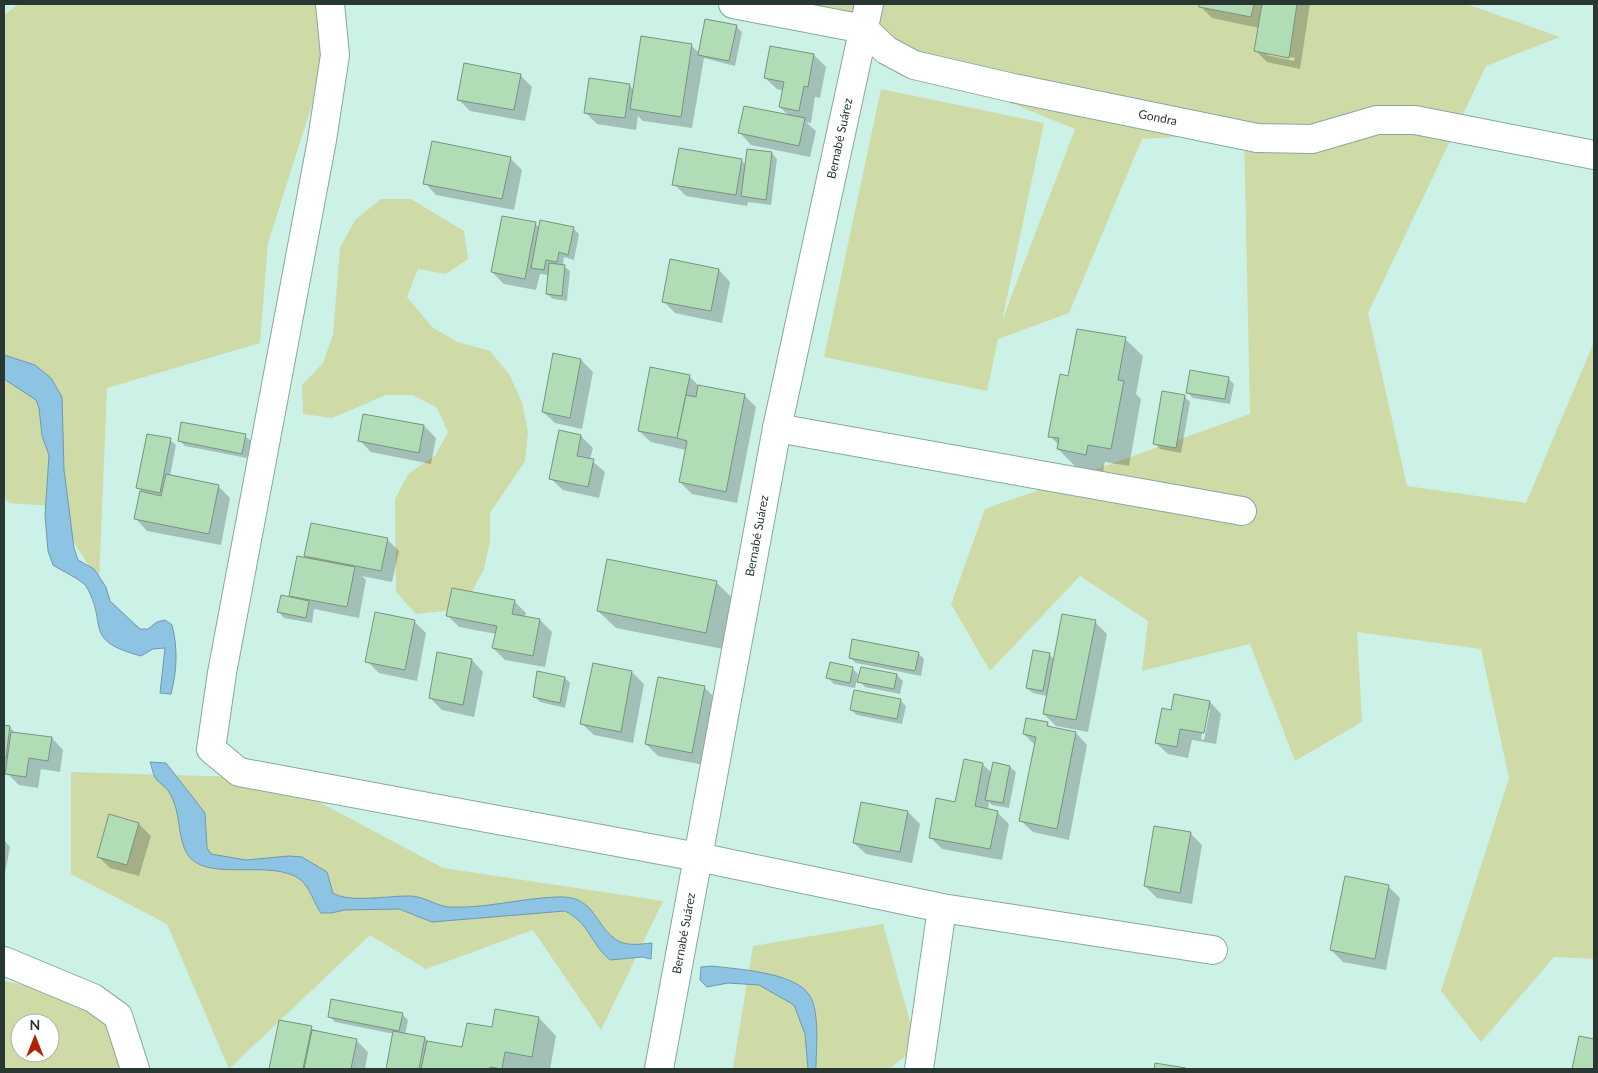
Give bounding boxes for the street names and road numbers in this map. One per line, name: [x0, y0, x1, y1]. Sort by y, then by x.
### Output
street label: Bernabé Suárez: [823, 96, 855, 180]
street label: Gondra: [1137, 106, 1179, 128]
street label: Bernabé Suárez: [742, 494, 772, 578]
street label: Bernabé Suárez: [669, 891, 698, 975]

